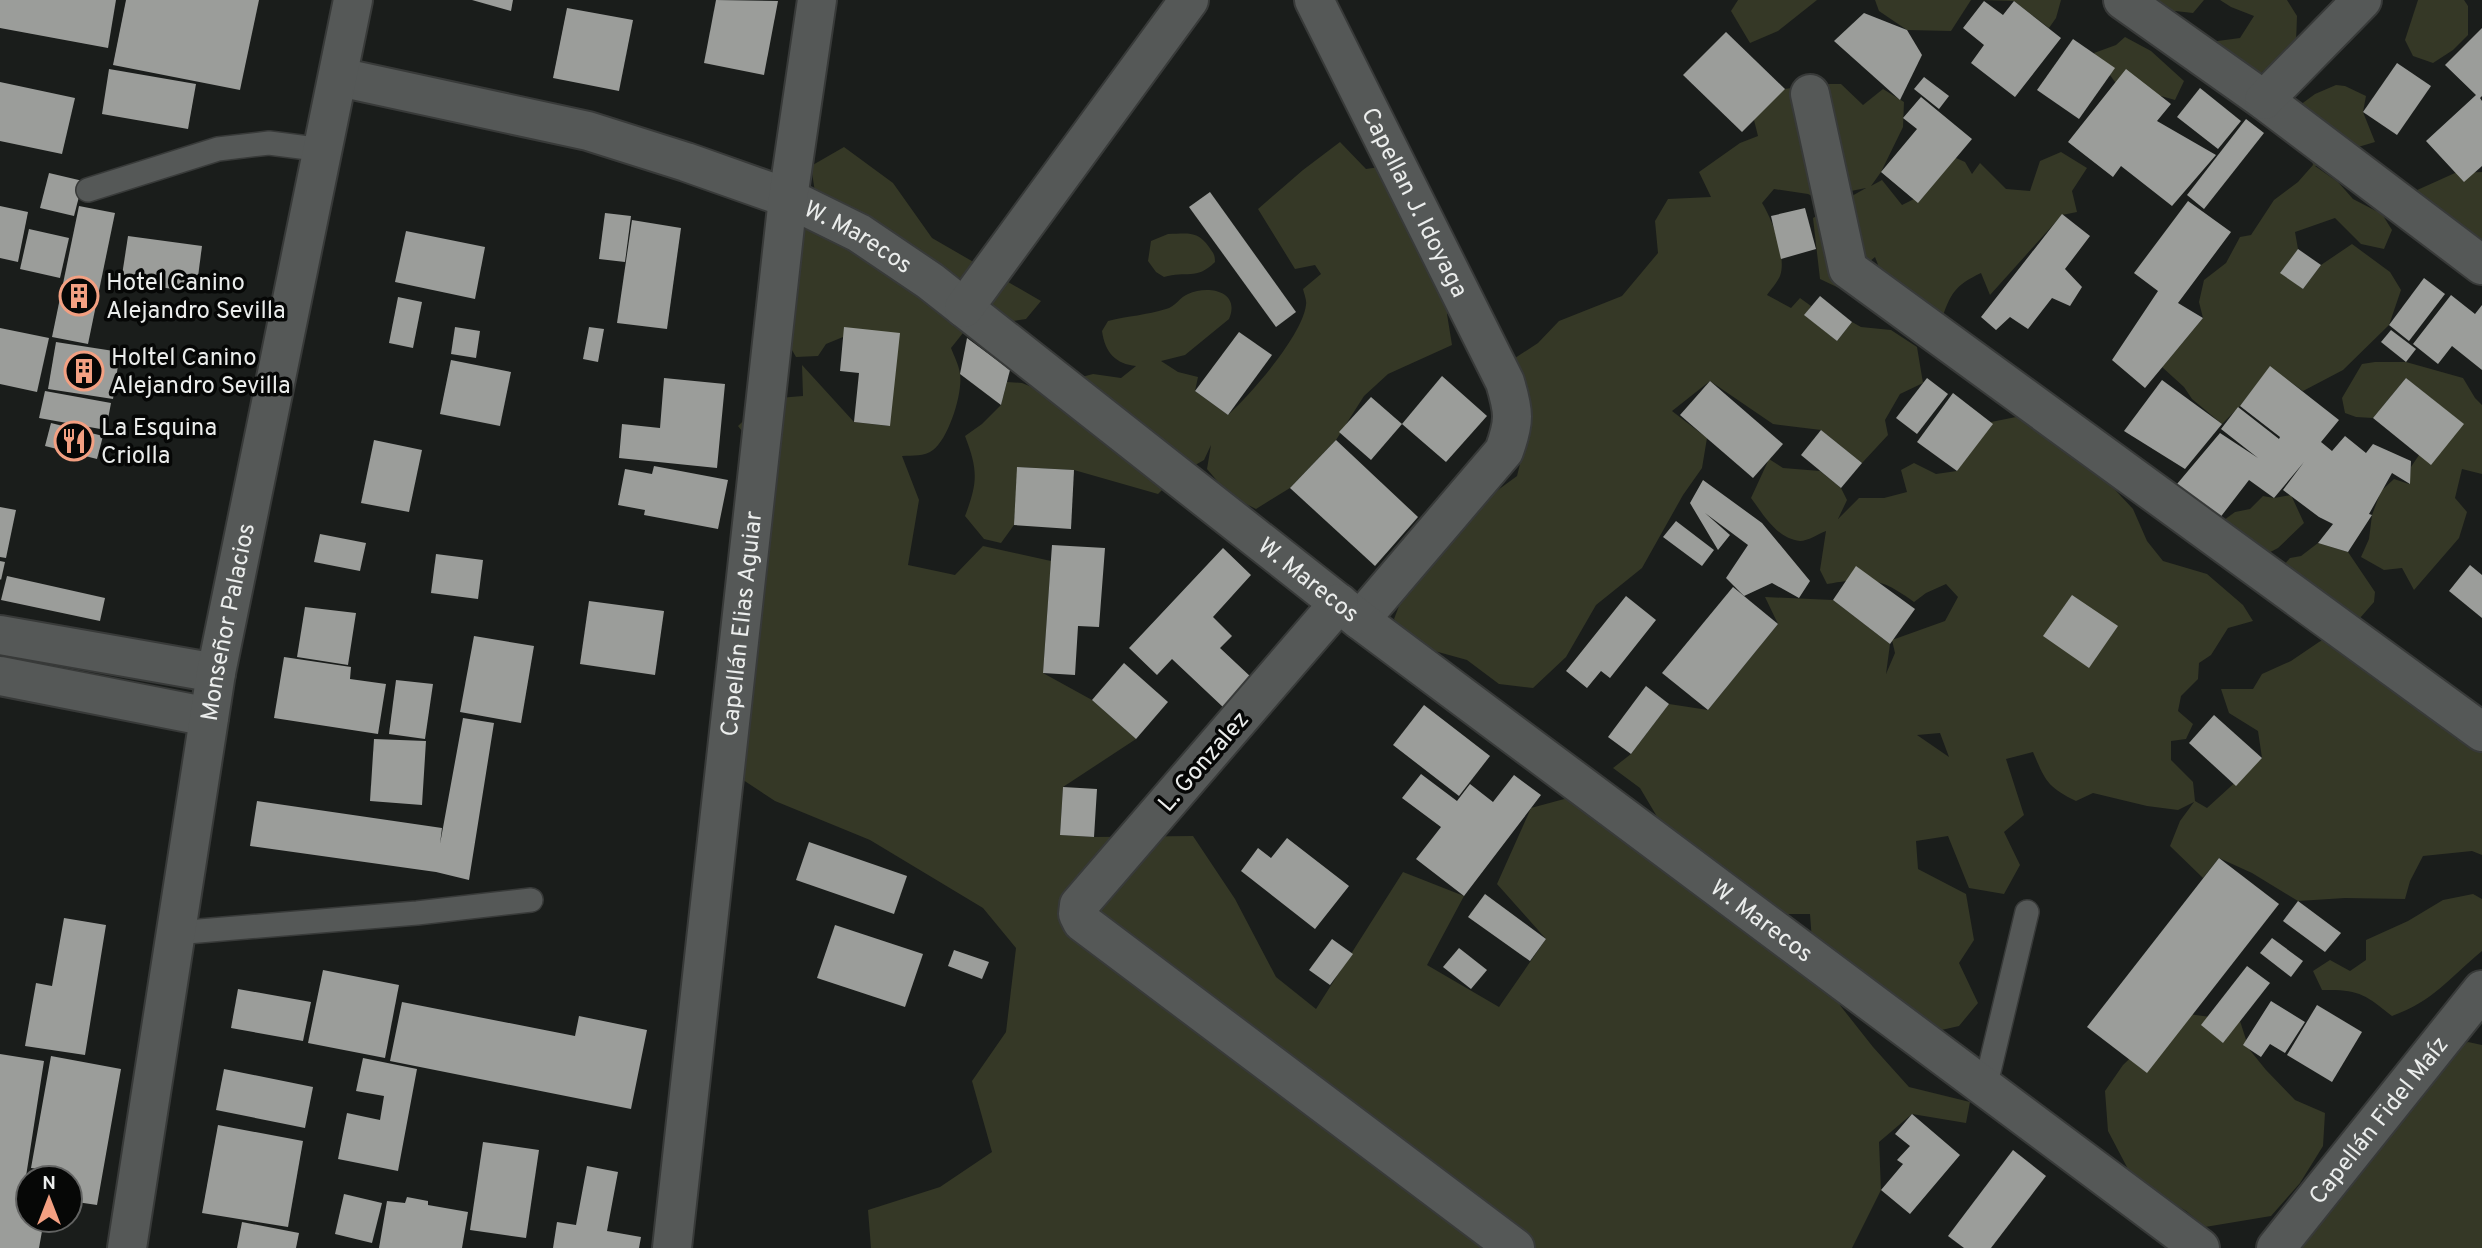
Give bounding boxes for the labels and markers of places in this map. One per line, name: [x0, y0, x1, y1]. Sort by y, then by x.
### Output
place label: Hotel Canino Alejandro Sevilla: [106, 269, 286, 327]
building icon: Hotel Canino Alejandro Sevilla: [58, 275, 100, 317]
place label: Holtel Canino Alejandro Sevilla: [111, 344, 291, 402]
building icon: Holtel Canino Alejandro Sevilla: [63, 350, 105, 392]
place label: La Esquina Criolla: [101, 414, 217, 472]
restaurant icon: La Esquina Criolla: [53, 420, 95, 462]

